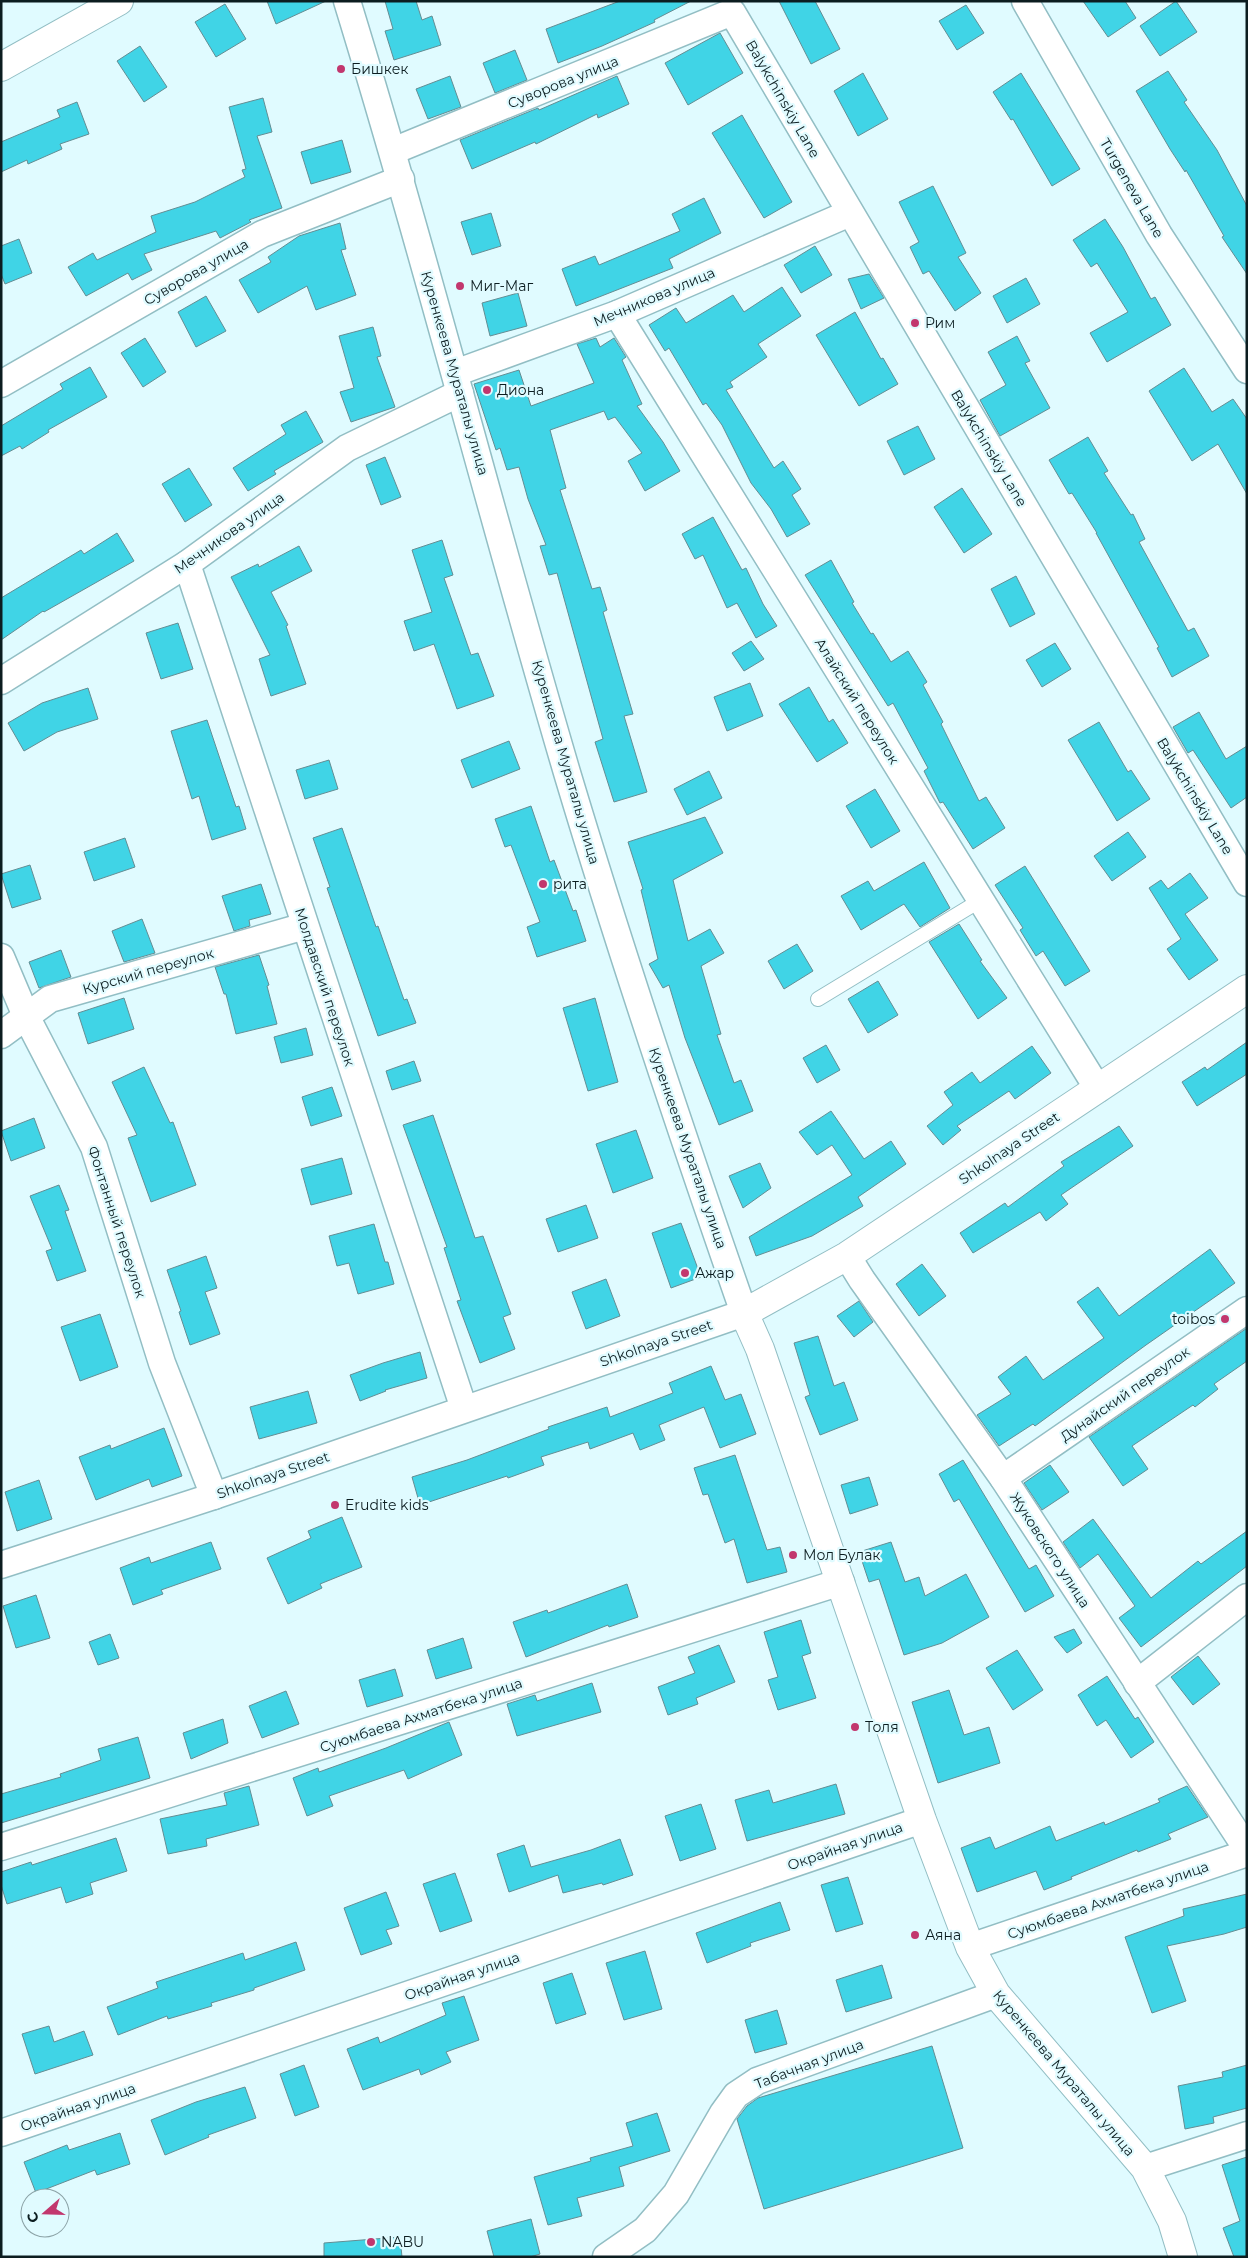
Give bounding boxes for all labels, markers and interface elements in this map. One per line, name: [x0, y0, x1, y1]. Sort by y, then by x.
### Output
street label: Balykchinskiy Lane: [742, 37, 824, 161]
street label: Суворова улица: [505, 52, 621, 112]
place label: Бишкек: [351, 60, 408, 78]
marker: Бишкек: [335, 63, 347, 75]
street label: Turgeneva Lane: [1096, 135, 1168, 241]
street label: Суворова улица: [140, 235, 252, 309]
street label: Мечникова улица: [590, 263, 718, 331]
street label: Куренкеева Мураталы улица: [417, 269, 493, 477]
place label: Миг-Маг: [470, 277, 533, 295]
marker: Миг-Маг: [454, 280, 466, 292]
place label: Рим: [925, 314, 955, 332]
marker: Рим: [909, 317, 921, 329]
place label: Диона: [497, 381, 544, 399]
marker: Диона: [481, 384, 493, 396]
street label: Balykchinskiy Lane: [947, 386, 1031, 510]
street label: Мечникова улица: [170, 488, 288, 578]
street label: Алайский переулок: [811, 634, 903, 768]
street label: Куренкеева Мураталы улица: [528, 658, 604, 866]
street label: Balykchinskiy Lane: [1153, 734, 1237, 858]
place label: рита: [553, 875, 587, 893]
marker: рита: [537, 878, 549, 890]
street label: Молдавский переулок: [291, 906, 359, 1068]
street label: Курский переулок: [80, 944, 216, 998]
street label: Куренкеева Мураталы улица: [645, 1045, 731, 1251]
street label: Shkolnaya Street: [955, 1107, 1063, 1188]
street label: Фонтанный переулок: [84, 1144, 150, 1300]
place label: Ажар: [695, 1264, 734, 1282]
marker: Ажар: [679, 1267, 691, 1279]
place label: toibos: [1172, 1310, 1215, 1328]
marker: toibos: [1219, 1313, 1231, 1325]
street label: Shkolnaya Street: [597, 1315, 715, 1371]
street label: Дунайский переулок: [1057, 1342, 1193, 1446]
street label: Shkolnaya Street: [214, 1447, 332, 1503]
street label: Жуковского улица: [1006, 1489, 1094, 1611]
place label: Erudite kids: [345, 1496, 429, 1514]
marker: Erudite kids: [329, 1499, 341, 1511]
place label: Мол Булак: [803, 1546, 880, 1564]
marker: Мол Булак: [787, 1549, 799, 1561]
street label: Суюмбаева Ахматбека улица: [317, 1674, 525, 1756]
place label: Толя: [865, 1718, 899, 1736]
marker: Толя: [849, 1721, 861, 1733]
street label: Окрайная улица: [785, 1818, 905, 1874]
street label: Суюмбаева Ахматбека улица: [1005, 1857, 1211, 1943]
place label: Аяна: [925, 1926, 961, 1944]
marker: Аяна: [909, 1929, 921, 1941]
street label: Окрайная улица: [402, 1948, 522, 2004]
street label: Куренкеева Мураталы улица: [989, 1986, 1139, 2160]
street label: Табачная улица: [752, 2035, 866, 2093]
street label: Окрайная улица: [18, 2079, 138, 2135]
north arrow: [20, 2188, 70, 2238]
text: С: [23, 2210, 43, 2225]
place label: NABU: [381, 2233, 424, 2251]
marker: NABU: [365, 2236, 377, 2248]

